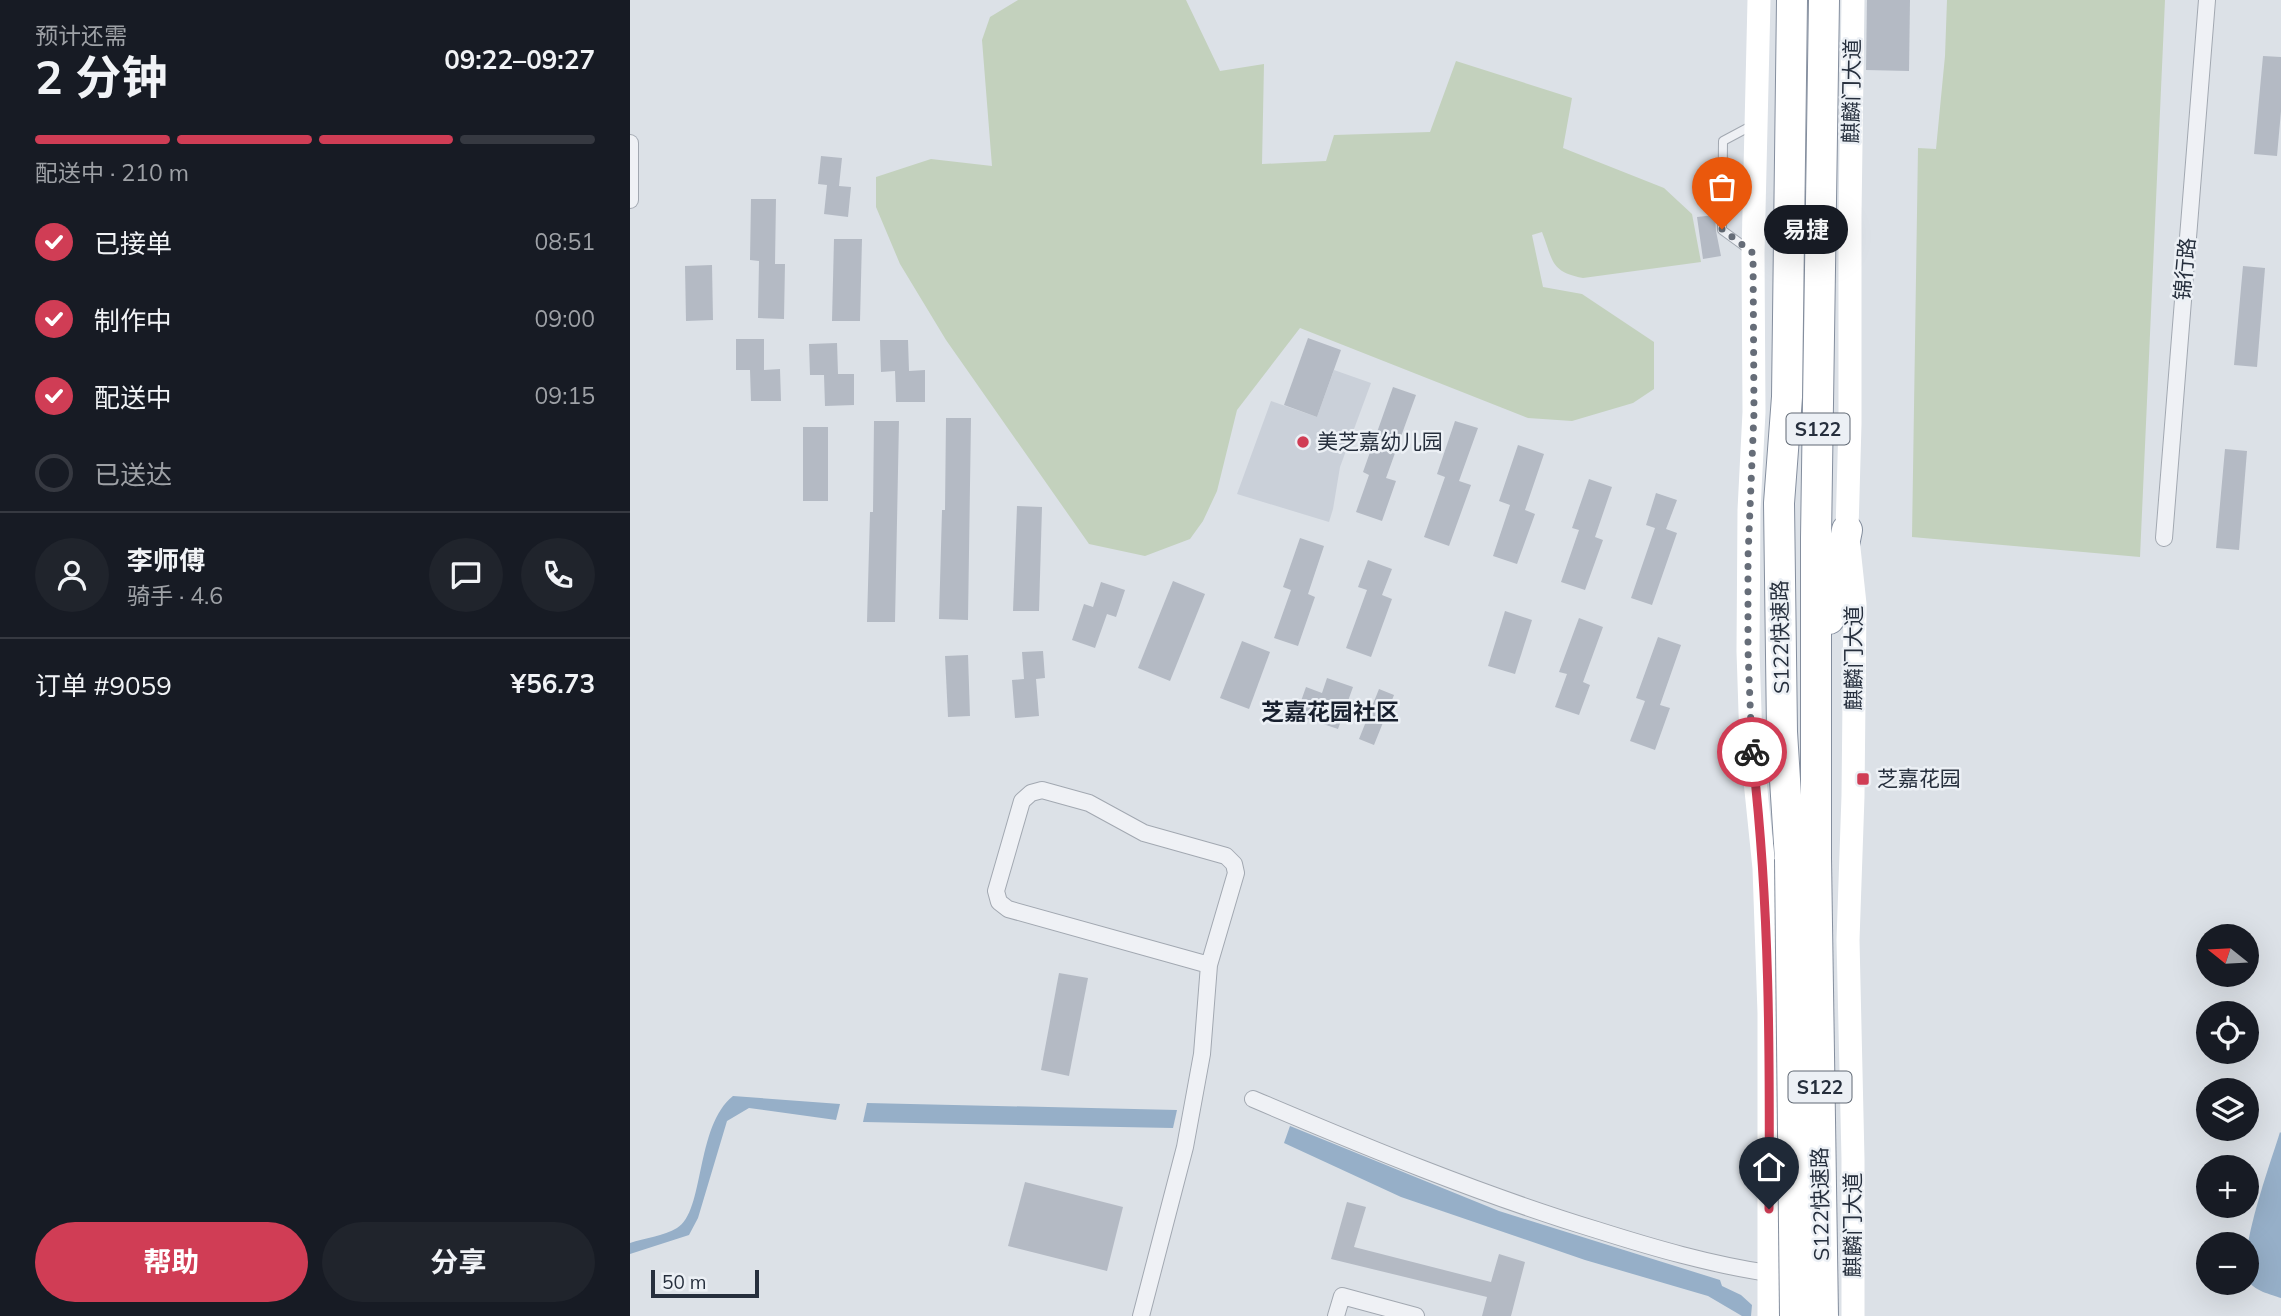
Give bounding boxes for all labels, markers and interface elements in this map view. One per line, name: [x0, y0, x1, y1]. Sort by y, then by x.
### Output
text: 预计还需: [35, 21, 127, 50]
street label: 麒麟门大道: [1837, 38, 1865, 144]
text: 09:22–09:27: [444, 43, 595, 76]
text: 2 分钟: [35, 48, 167, 106]
pin: [1692, 157, 1752, 229]
text: 配送中 · 210 m: [35, 158, 189, 187]
icon: bag: [1703, 168, 1741, 206]
callout: 易捷: [1764, 204, 1848, 254]
text: 易捷: [1783, 215, 1829, 244]
icon: check: [35, 223, 73, 261]
text: 已接单: [94, 227, 172, 260]
text: 08:51: [535, 227, 595, 256]
street label: 锦行路: [2168, 236, 2200, 301]
icon: check: [35, 300, 73, 338]
text: 制作中: [94, 304, 172, 337]
text: 09:00: [535, 304, 595, 333]
icon: check: [35, 377, 73, 415]
text: 配送中: [94, 381, 172, 414]
text: 09:15: [535, 381, 595, 410]
road number: S122: [1786, 414, 1850, 444]
place label: 美芝嘉幼儿园: [1317, 428, 1443, 454]
marker: 美芝嘉幼儿园: [1295, 434, 1311, 450]
text: 已送达: [94, 458, 172, 491]
button: person: [35, 538, 109, 612]
button: chat: [429, 538, 503, 612]
button: phone: [521, 538, 595, 612]
text: 李师傅: [127, 544, 205, 577]
street label: S122快速路: [1766, 580, 1794, 694]
text: 骑手 · 4.6: [127, 581, 223, 610]
street label: 麒麟门大道: [1840, 606, 1866, 711]
text: ¥56.73: [511, 667, 595, 700]
text: 订单 #9059: [35, 669, 172, 702]
district label: 芝嘉花园社区: [1261, 697, 1399, 726]
courier: [1717, 717, 1787, 787]
icon: bike: [1733, 733, 1771, 771]
place label: 芝嘉花园: [1877, 765, 1961, 791]
marker: 芝嘉花园: [1855, 771, 1871, 787]
north arrow: [2196, 924, 2259, 987]
map controls: [2196, 924, 2259, 1295]
button: locate: [2196, 1001, 2259, 1064]
road number: S122: [1788, 1072, 1852, 1102]
button: layers: [2196, 1078, 2259, 1141]
pin: [1739, 1137, 1799, 1209]
street label: S122快速路: [1806, 1147, 1834, 1261]
icon: home: [1750, 1148, 1788, 1186]
button: +: [2196, 1155, 2259, 1218]
street label: 麒麟门大道: [1839, 1173, 1865, 1278]
button: 帮助: [35, 1222, 308, 1302]
button: 分享: [322, 1222, 595, 1302]
button: −: [2196, 1232, 2259, 1295]
scale bar: [651, 1267, 760, 1299]
text: 50 m: [662, 1270, 706, 1294]

